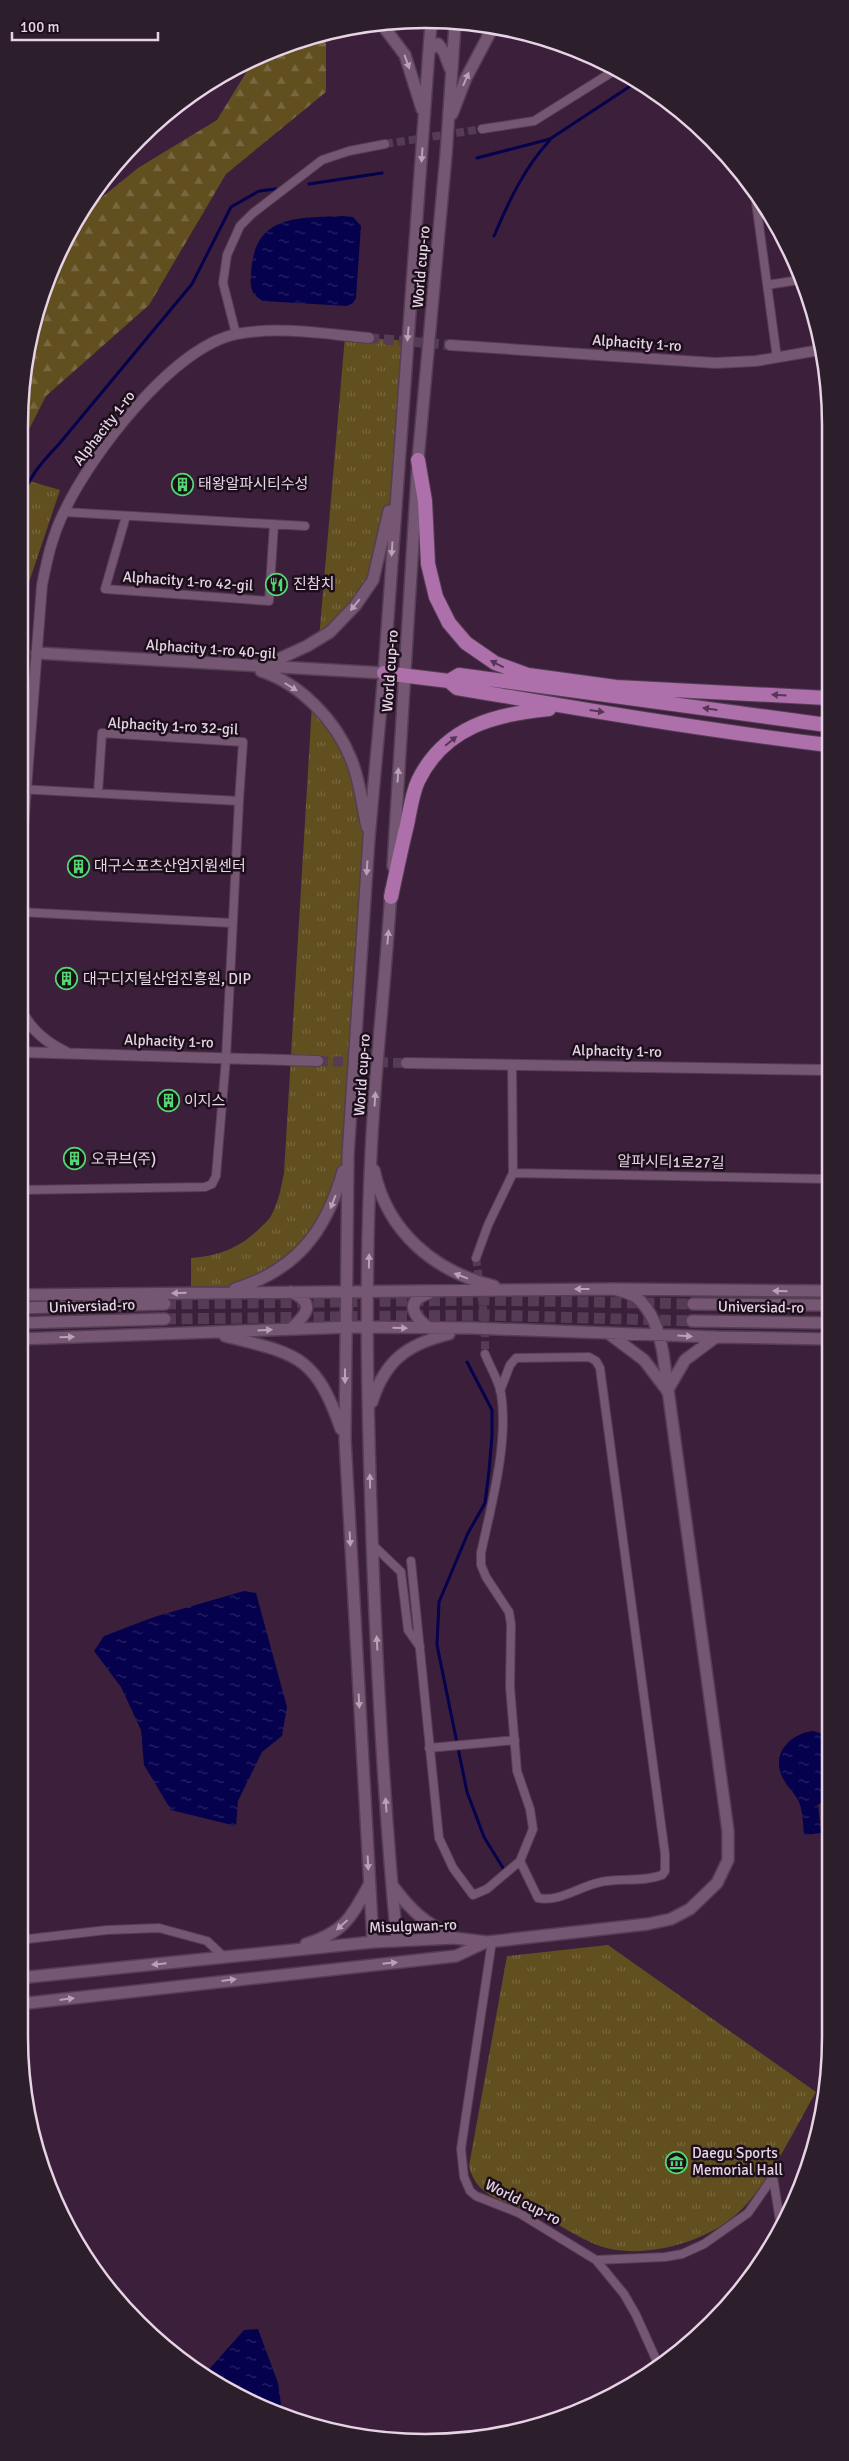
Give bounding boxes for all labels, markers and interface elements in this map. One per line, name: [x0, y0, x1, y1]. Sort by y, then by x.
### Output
scale bar: [12, 10, 159, 42]
text: 100 m: [20, 18, 60, 36]
one-way arrow: [403, 55, 411, 70]
one-way arrow: [462, 72, 470, 86]
one-way arrow: [417, 147, 425, 163]
street label: World cup-ro: [408, 225, 434, 309]
one-way arrow: [404, 327, 412, 343]
street label: Alphacity 1-ro: [592, 331, 683, 355]
street label: Alphacity 1-ro: [69, 387, 139, 469]
building icon: 태왕알파시티수성: [170, 472, 194, 496]
place label: 태왕알파시티수성: [198, 475, 308, 493]
one-way arrow: [387, 541, 395, 557]
street label: Alphacity 1-ro 42-gil: [122, 567, 254, 595]
restaurant icon: 진참치: [265, 572, 289, 596]
place label: 진참치: [293, 575, 334, 593]
one-way arrow: [349, 599, 360, 612]
street label: World cup-ro: [378, 629, 402, 713]
street label: Alphacity 1-ro 40-gil: [145, 635, 277, 663]
one-way arrow: [490, 660, 504, 668]
one-way arrow: [285, 682, 298, 692]
one-way arrow: [770, 691, 786, 699]
one-way arrow: [701, 705, 717, 713]
one-way arrow: [590, 707, 606, 715]
street label: Alphacity 1-ro 32-gil: [107, 714, 239, 738]
one-way arrow: [444, 735, 457, 746]
one-way arrow: [395, 767, 403, 783]
building icon: 대구스포츠산업지원센터: [66, 854, 90, 878]
place label: 대구스포츠산업지원센터: [94, 857, 246, 875]
one-way arrow: [362, 860, 370, 876]
one-way arrow: [384, 929, 392, 945]
building icon: 대구디지털산업진흥원, DIP: [55, 967, 79, 991]
place label: 대구디지털산업진흥원, DIP: [83, 970, 251, 988]
street label: Alphacity 1-ro: [124, 1030, 214, 1052]
street label: World cup-ro: [350, 1033, 374, 1117]
street label: Alphacity 1-ro: [572, 1041, 662, 1061]
building icon: 이지스: [156, 1089, 180, 1113]
one-way arrow: [371, 1091, 379, 1107]
place label: 이지스: [184, 1092, 226, 1110]
building icon: 오큐브(주): [63, 1147, 87, 1171]
place label: 오큐브(주): [91, 1150, 156, 1168]
street label: 알파시티1로27길: [617, 1152, 725, 1172]
one-way arrow: [329, 1195, 337, 1210]
one-way arrow: [365, 1253, 373, 1269]
one-way arrow: [453, 1272, 468, 1280]
one-way arrow: [574, 1285, 590, 1293]
one-way arrow: [772, 1286, 788, 1294]
one-way arrow: [171, 1290, 187, 1298]
street label: Universiad-ro: [49, 1295, 136, 1316]
street label: Universiad-ro: [718, 1297, 804, 1317]
one-way arrow: [257, 1325, 273, 1333]
one-way arrow: [393, 1325, 409, 1333]
one-way arrow: [678, 1332, 694, 1340]
one-way arrow: [60, 1333, 76, 1341]
one-way arrow: [341, 1369, 349, 1385]
one-way arrow: [366, 1472, 374, 1488]
one-way arrow: [346, 1531, 354, 1547]
one-way arrow: [372, 1635, 380, 1651]
one-way arrow: [355, 1693, 363, 1709]
one-way arrow: [382, 1797, 390, 1813]
one-way arrow: [364, 1856, 372, 1872]
street label: Misulgwan-ro: [369, 1915, 457, 1937]
one-way arrow: [337, 1919, 349, 1931]
one-way arrow: [382, 1959, 398, 1967]
one-way arrow: [151, 1960, 167, 1968]
one-way arrow: [221, 1976, 237, 1984]
one-way arrow: [60, 1995, 76, 2003]
place label: Daegu Sports Memorial Hall: [692, 2144, 783, 2179]
museum icon: Daegu Sports Memorial Hall: [664, 2150, 688, 2174]
street label: World cup-ro: [482, 2175, 564, 2229]

